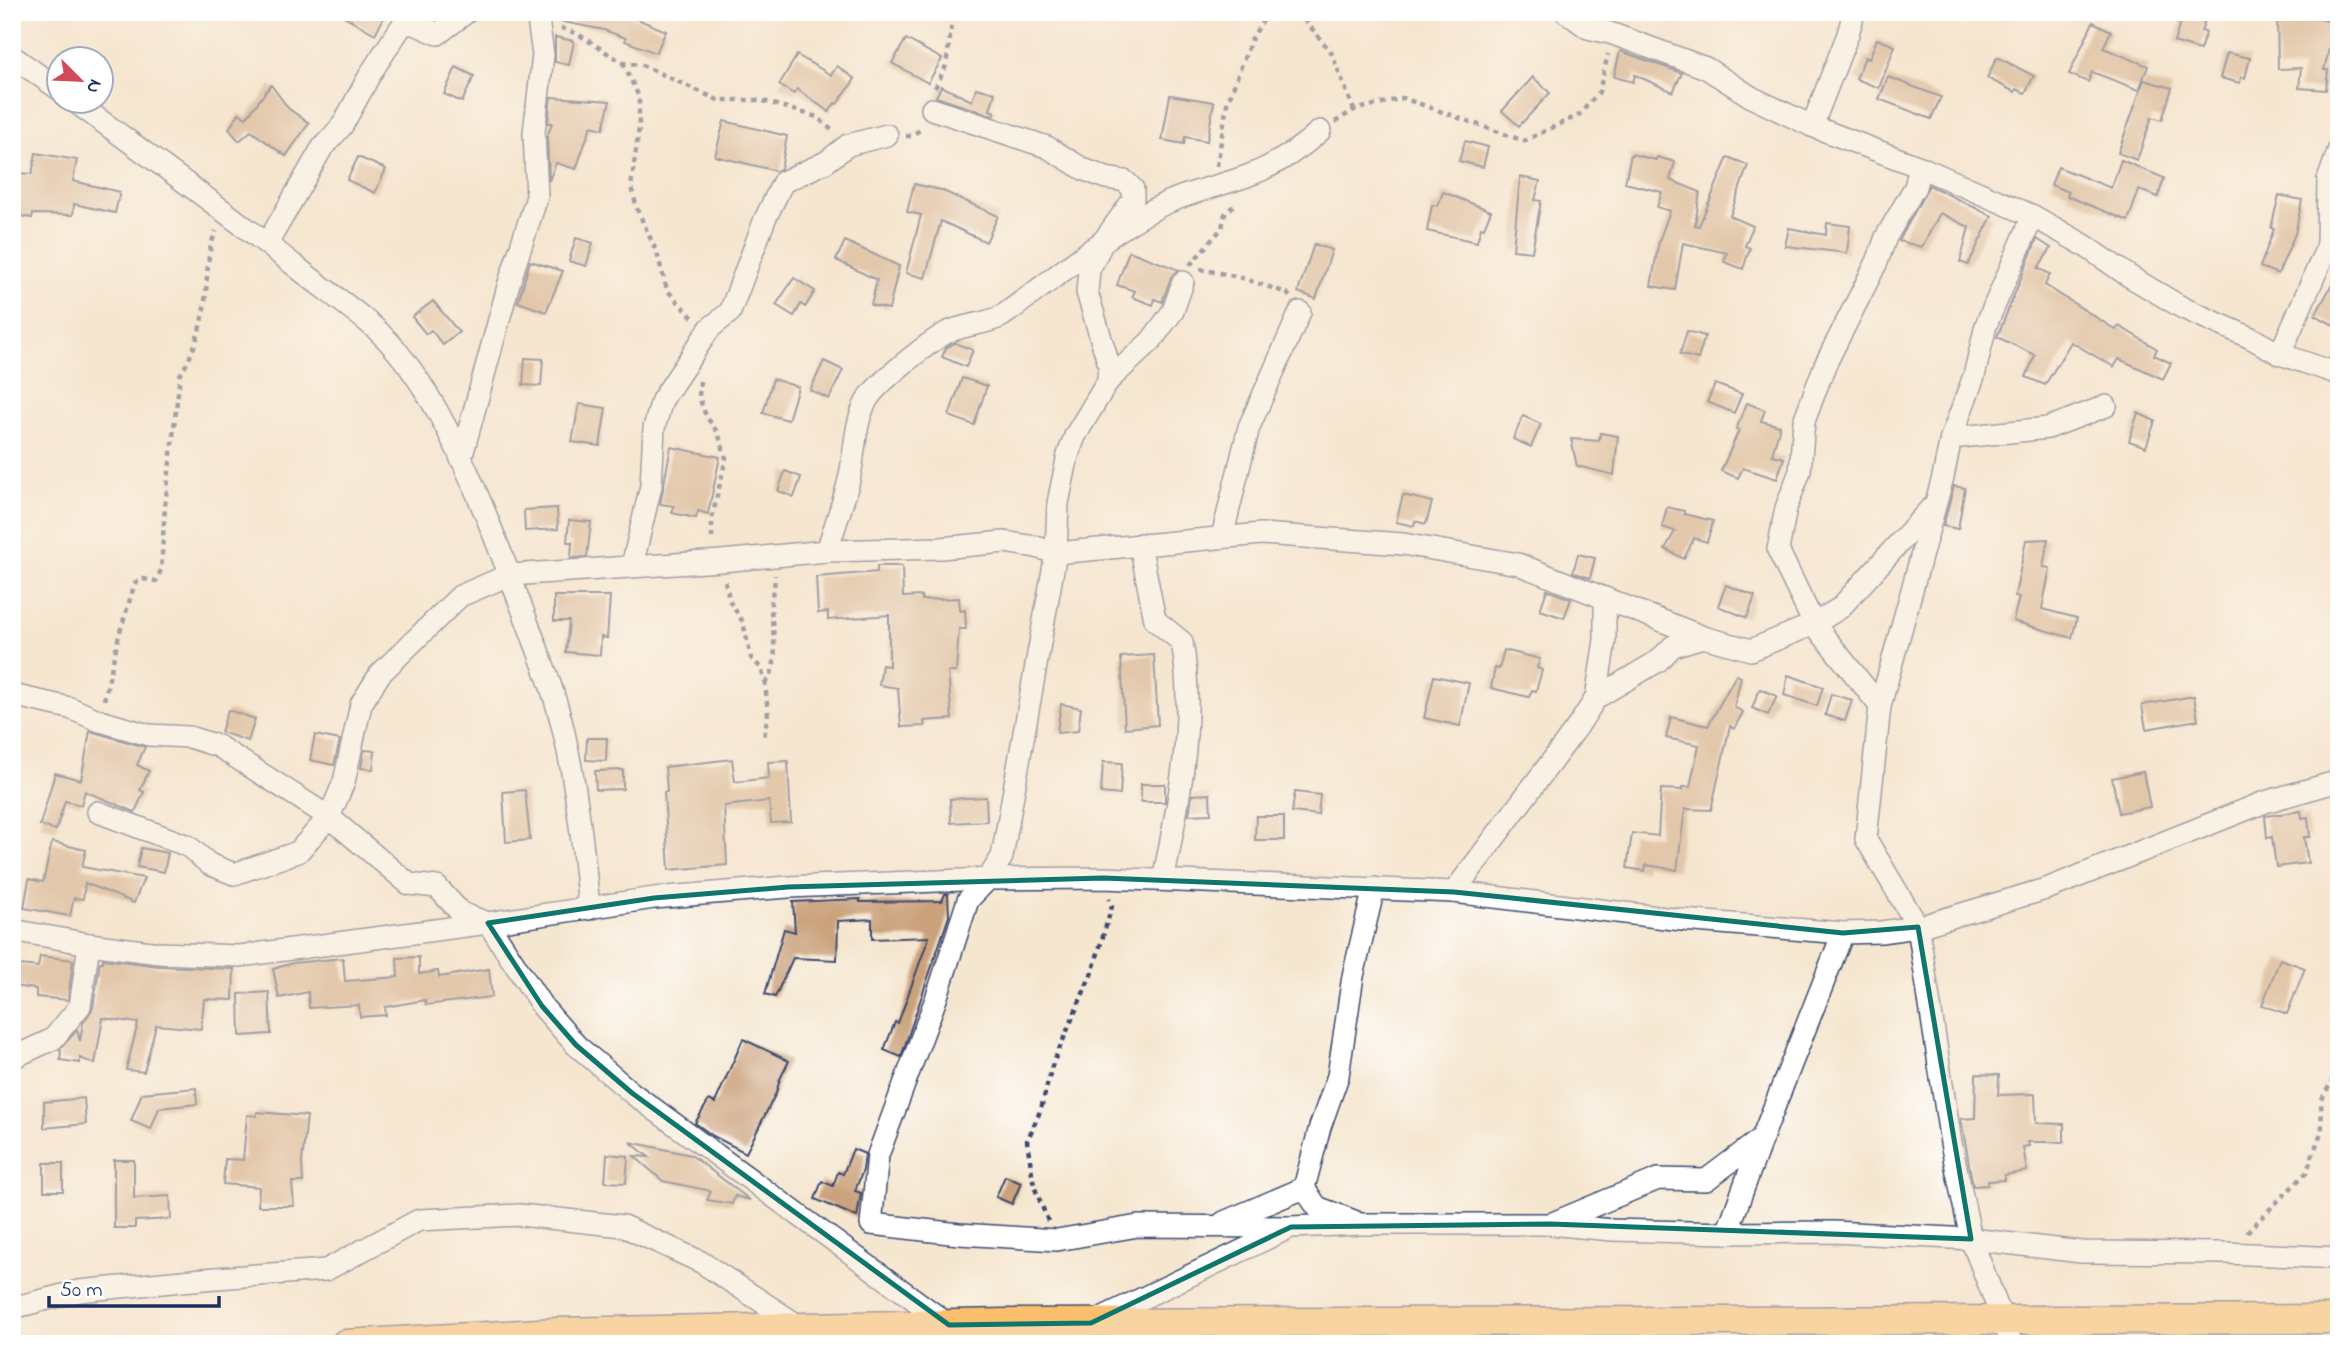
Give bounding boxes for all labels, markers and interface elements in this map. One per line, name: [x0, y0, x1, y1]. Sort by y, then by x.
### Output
north arrow: [46, 46, 116, 116]
text: N: [78, 75, 108, 97]
scale bar: [49, 1265, 219, 1309]
text: 50 m: [60, 1276, 103, 1306]

